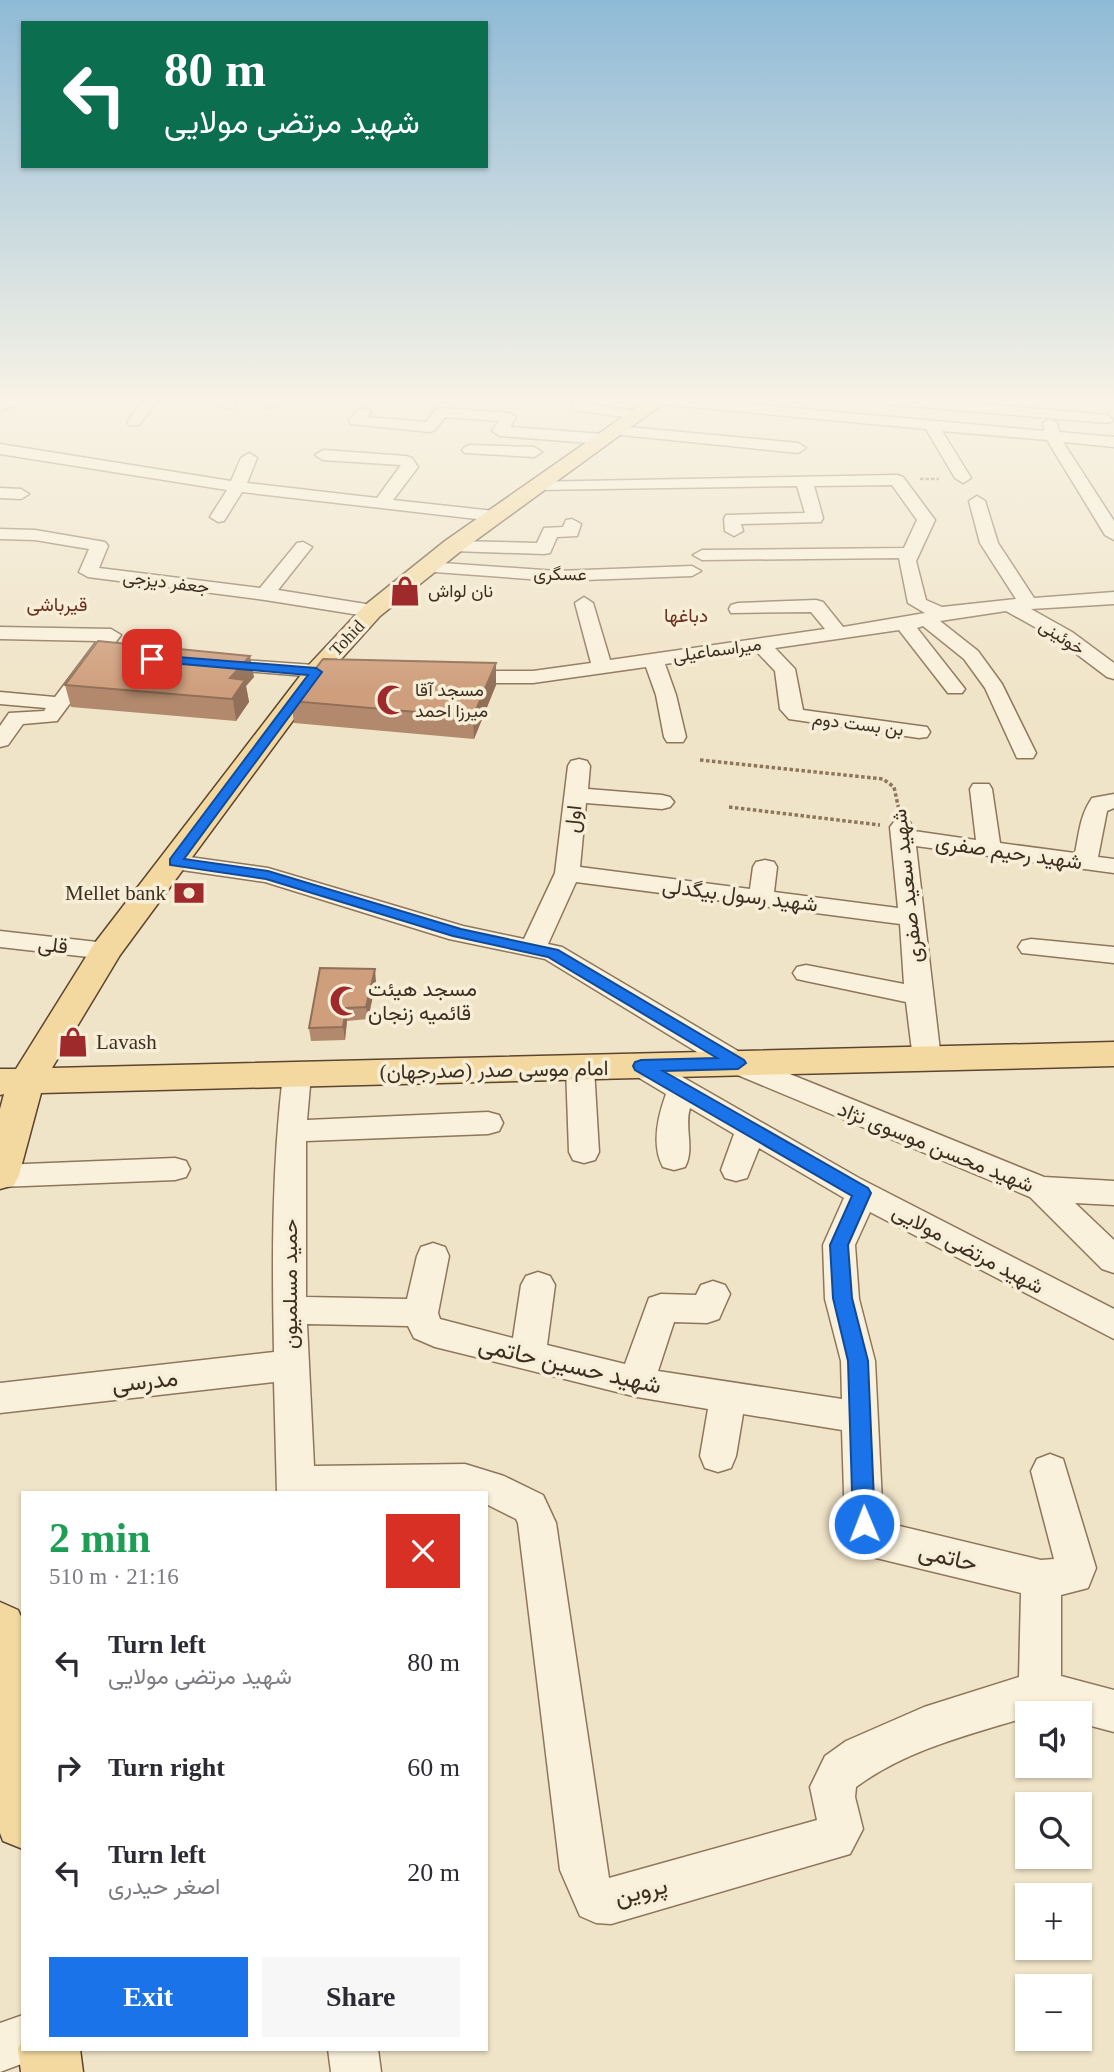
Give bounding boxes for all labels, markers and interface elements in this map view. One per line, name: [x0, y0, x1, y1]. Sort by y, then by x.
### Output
text: 80 m: [164, 42, 266, 97]
icon: left: [49, 49, 140, 140]
text: شهید مرتضی مولایی: [164, 104, 420, 140]
street label: عسگری: [533, 564, 587, 585]
street label: جعفر دیزجی: [122, 567, 210, 598]
shop icon: نان لواش: [388, 574, 422, 608]
place label: نان لواش: [428, 581, 493, 602]
district label: قیرباشی: [27, 594, 88, 616]
district label: دباغها: [664, 605, 708, 627]
street label: خوئینی: [1035, 615, 1088, 660]
street label: Tohid: [325, 616, 369, 660]
pin: [122, 629, 182, 689]
street label: میراسماعیلی: [671, 634, 763, 667]
icon: arrive: [133, 640, 171, 678]
place label: مسجد آقا میرزا احمد: [415, 680, 488, 722]
mosque icon: مسجد آقا میرزا احمد: [375, 683, 409, 717]
street label: بن بست دوم: [811, 708, 905, 742]
street label: اول: [560, 804, 587, 834]
street label: شهید سعید صفری: [887, 808, 928, 964]
street label: شهید رحیم صفری: [934, 830, 1084, 876]
street label: شهید رسول بیگدلی: [661, 874, 819, 917]
bank icon: Mellet bank: [172, 876, 206, 910]
place label: Mellet bank: [65, 881, 166, 905]
street label: قلی: [37, 931, 69, 959]
place label: مسجد هیئت قائمیه زنجان: [368, 977, 477, 1026]
mosque icon: مسجد هیئت قائمیه زنجان: [328, 984, 362, 1018]
shop icon: Lavash: [56, 1025, 90, 1059]
place label: Lavash: [96, 1030, 157, 1054]
street label: (صدرجهان) امام موسی صدر: [379, 1056, 609, 1086]
street label: شهید محسن موسوی نژاد: [834, 1097, 1038, 1198]
street label: شهید مرتضی مولایی: [888, 1199, 1048, 1300]
street label: حمید مسلمیون: [278, 1219, 303, 1349]
street label: شهید حسین حاتمی: [476, 1331, 664, 1401]
street label: مدرسی: [111, 1365, 180, 1399]
position arrow: [827, 1487, 901, 1561]
button: close: [386, 1514, 460, 1588]
text: 2 min: [49, 1515, 151, 1561]
street label: حاتمی: [916, 1538, 980, 1577]
text: 510 m · 21:16: [49, 1564, 179, 1589]
text: Turn left: [108, 1630, 206, 1659]
icon: left: [49, 1644, 87, 1682]
text: 80 m: [407, 1648, 460, 1677]
text: شهید مرتضی مولایی: [108, 1664, 292, 1689]
map controls: [1015, 1701, 1092, 2051]
button: sound: [1015, 1701, 1092, 1778]
icon: right: [49, 1749, 87, 1787]
text: Turn right: [108, 1753, 225, 1782]
text: 60 m: [407, 1753, 460, 1782]
button: search: [1015, 1792, 1092, 1869]
text: Turn left: [108, 1840, 206, 1869]
icon: left: [49, 1854, 87, 1892]
text: 20 m: [407, 1858, 460, 1887]
street label: پروین: [612, 1872, 671, 1913]
text: اصغر حیدری: [108, 1874, 220, 1899]
button: +: [1015, 1883, 1092, 1960]
button: Exit: [49, 1957, 248, 2037]
button: Share: [262, 1957, 460, 2037]
button: −: [1015, 1974, 1092, 2051]

